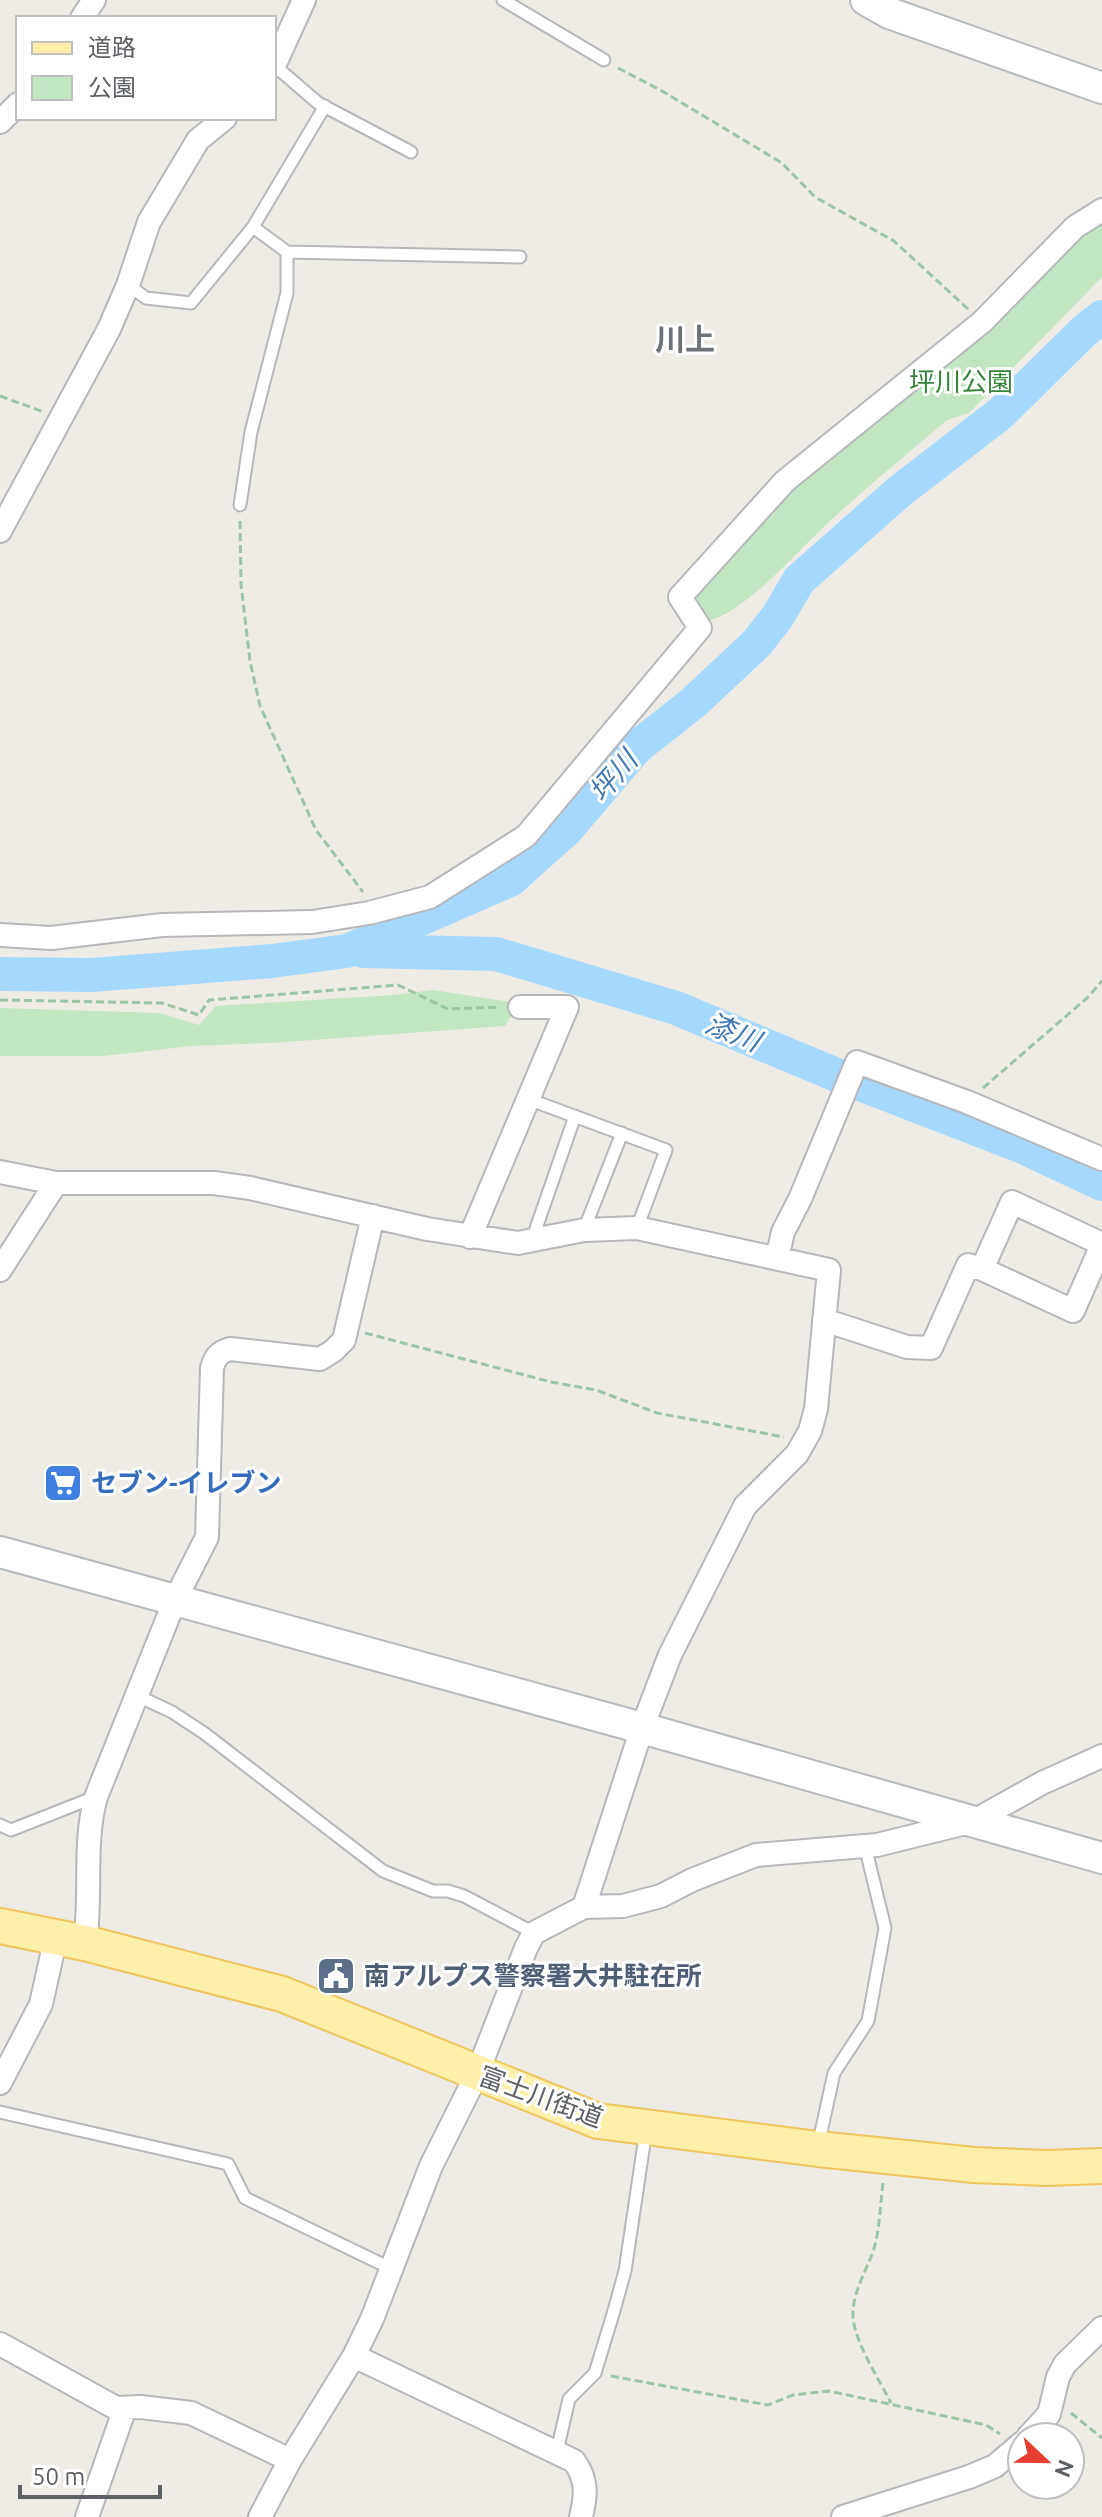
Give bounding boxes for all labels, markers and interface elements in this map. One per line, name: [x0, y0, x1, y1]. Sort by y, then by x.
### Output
legend: [16, 16, 276, 120]
text: 道路: [88, 34, 136, 61]
text: 公園: [88, 74, 136, 101]
district label: 川上: [655, 322, 715, 356]
park label: 坪川公園: [909, 367, 1013, 396]
water label: 坪川: [583, 742, 645, 807]
water label: 漆川: [701, 1007, 768, 1058]
supermarket icon: セブン-イレブン: [42, 1462, 84, 1504]
place label: セブン-イレブン: [91, 1468, 282, 1497]
public building icon: 南アルプス警察署大井駐在所: [315, 1955, 357, 1997]
place label: 南アルプス警察署大井駐在所: [364, 1961, 702, 1990]
street label: 富士川街道: [475, 2061, 607, 2132]
north arrow: [1006, 2421, 1086, 2501]
scale bar: [20, 2449, 160, 2499]
text: N: [1050, 2456, 1080, 2481]
text: 50 m: [32, 2463, 85, 2490]

